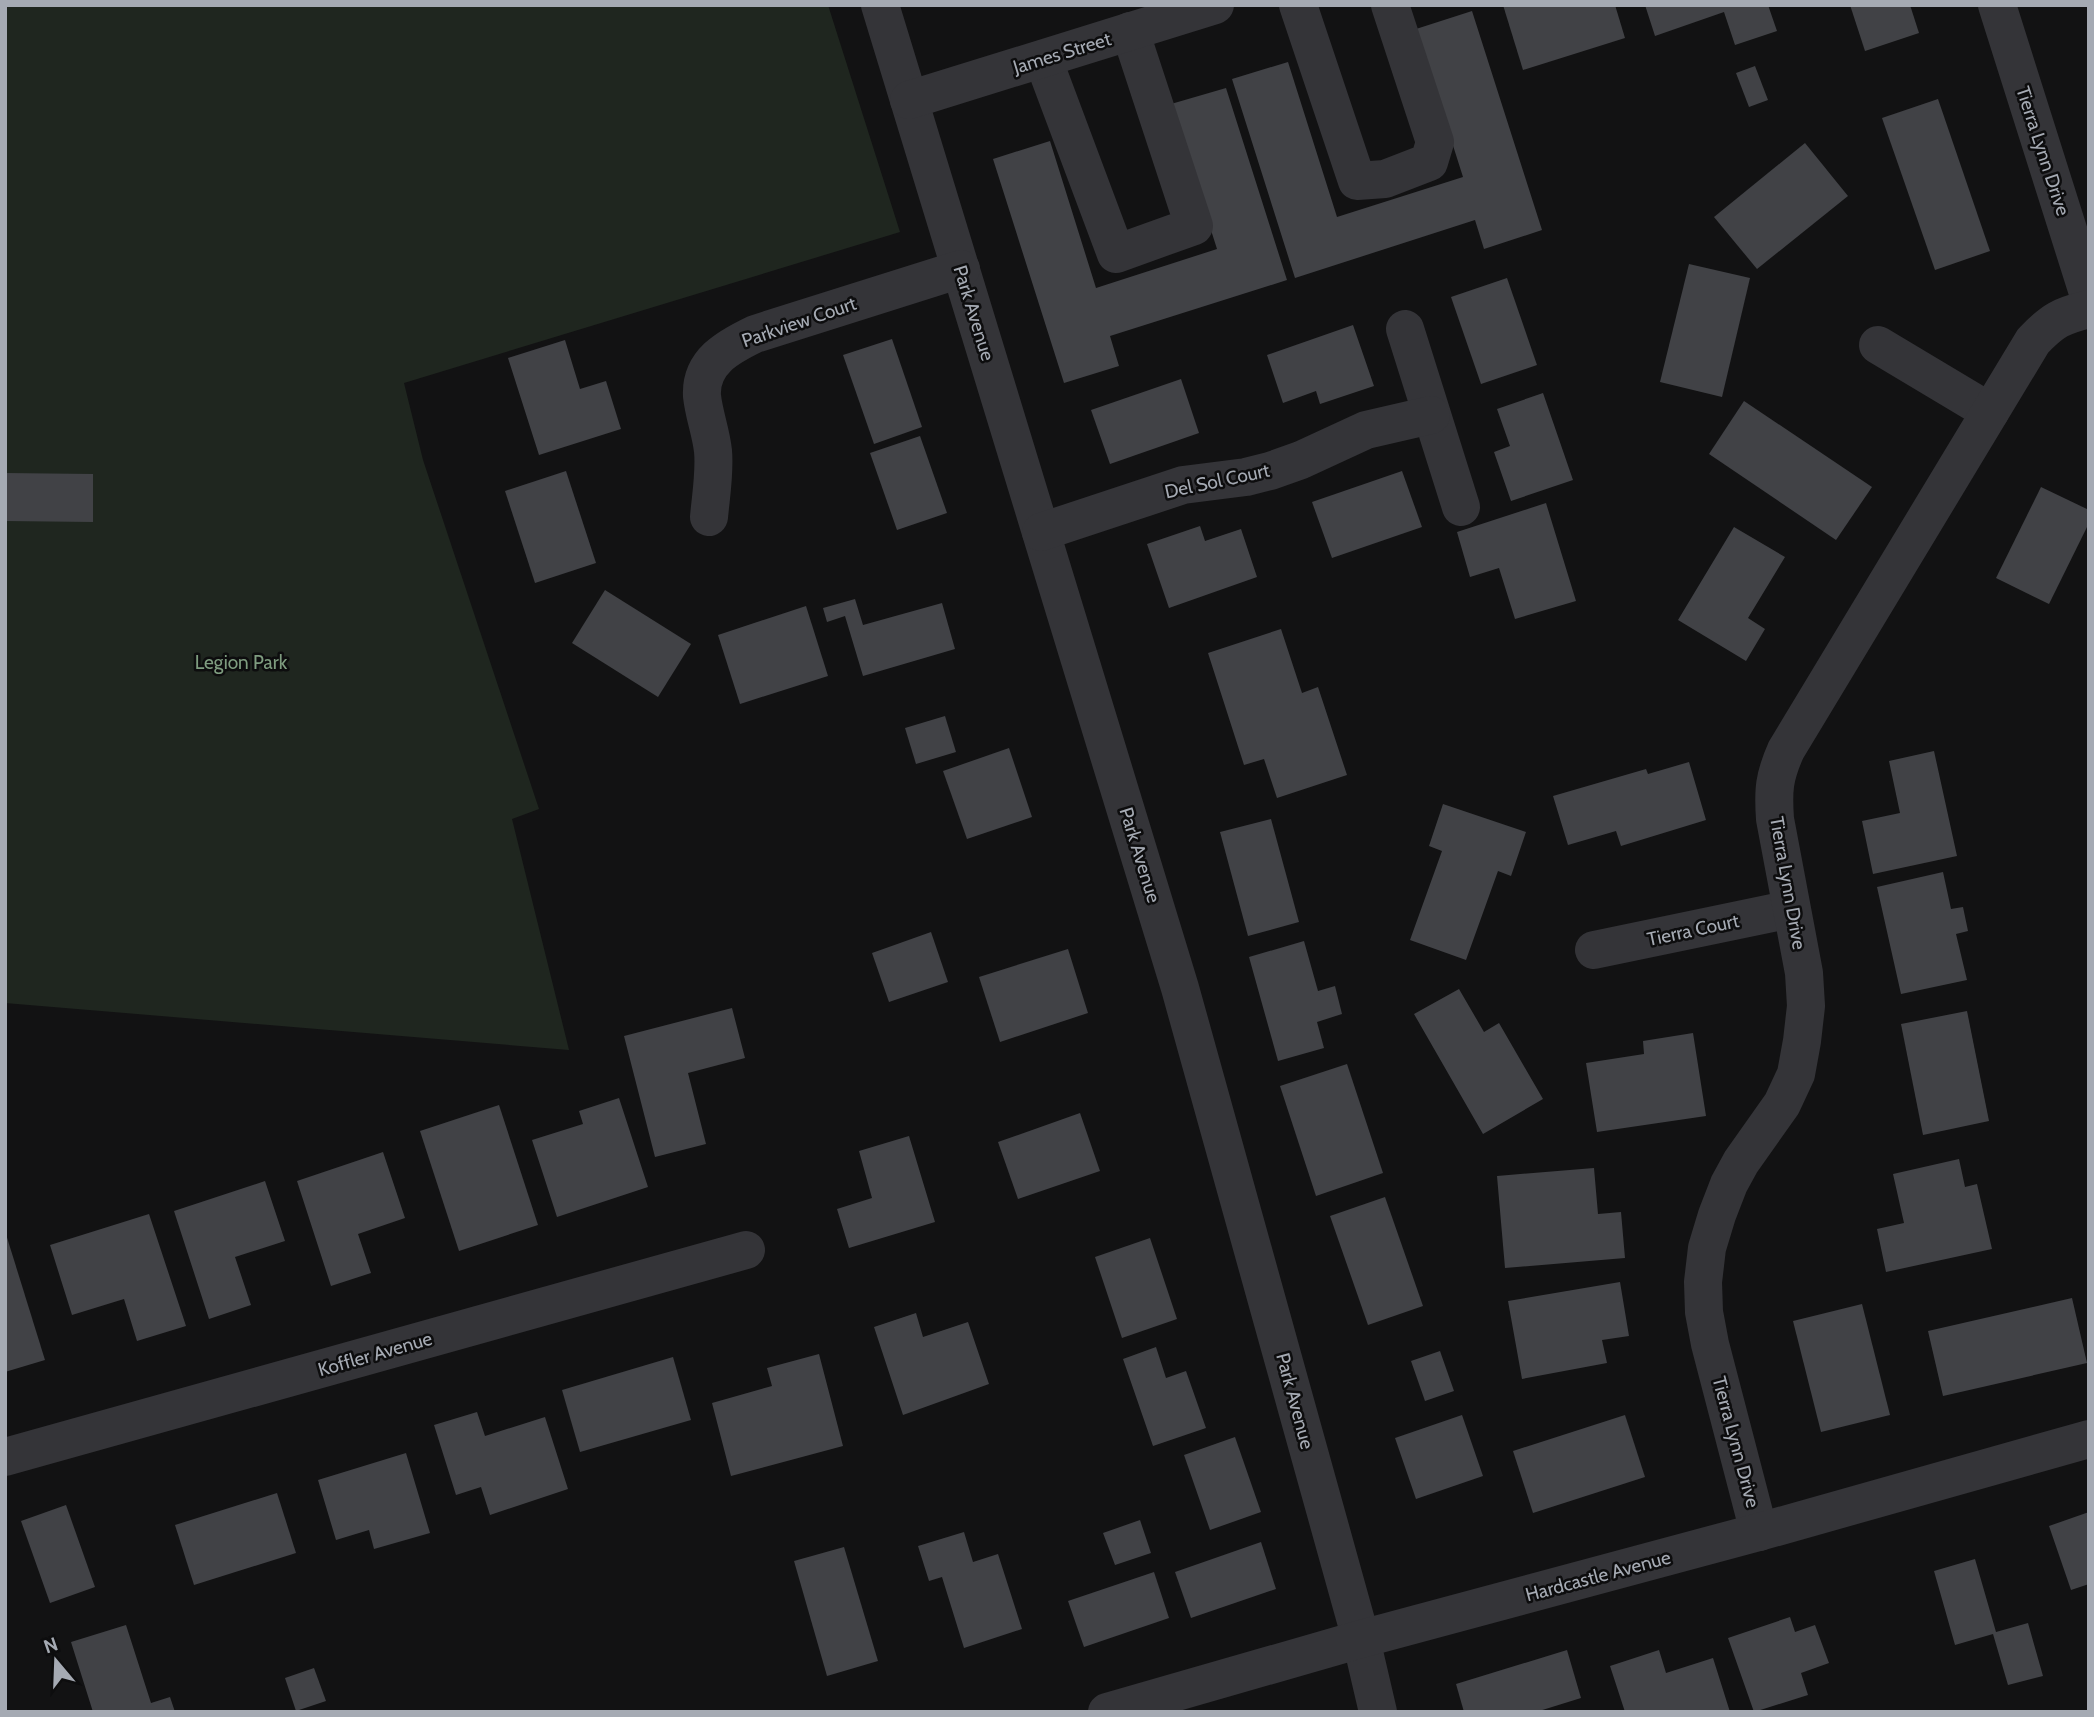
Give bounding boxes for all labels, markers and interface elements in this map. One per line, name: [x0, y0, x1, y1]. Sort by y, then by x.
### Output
street label: James Street: [1009, 27, 1114, 79]
street label: Tierra Lynn Drive: [2011, 83, 2075, 219]
street label: Park Avenue: [949, 262, 1000, 364]
street label: Parkview Court: [739, 291, 860, 352]
street label: Del Sol Court: [1162, 459, 1272, 503]
park label: Legion Park: [195, 651, 288, 674]
street label: Park Avenue: [1115, 804, 1166, 906]
street label: Tierra Lynn Drive: [1765, 815, 1811, 952]
street label: Tierra Court: [1645, 909, 1742, 951]
street label: Koffler Avenue: [315, 1327, 435, 1381]
street label: Park Avenue: [1271, 1350, 1319, 1452]
street label: Tierra Lynn Drive: [1707, 1374, 1765, 1510]
street label: Hardcastle Avenue: [1523, 1546, 1673, 1606]
north arrow: [21, 1626, 91, 1696]
text: N: [41, 1632, 61, 1658]

